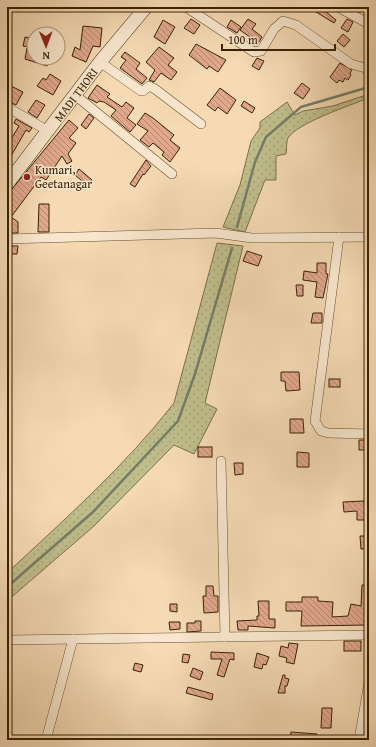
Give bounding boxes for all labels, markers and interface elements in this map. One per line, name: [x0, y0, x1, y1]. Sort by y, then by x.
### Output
north arrow: [26, 26, 66, 66]
scale bar: [222, 26, 335, 52]
text: 100 m: [228, 31, 258, 48]
text: N: [42, 48, 50, 64]
street label: MADI THORI: [50, 64, 102, 125]
place label: Kumari, Geetanagar: [35, 161, 92, 192]
marker: Kumari, Geetanagar: [22, 172, 32, 182]

